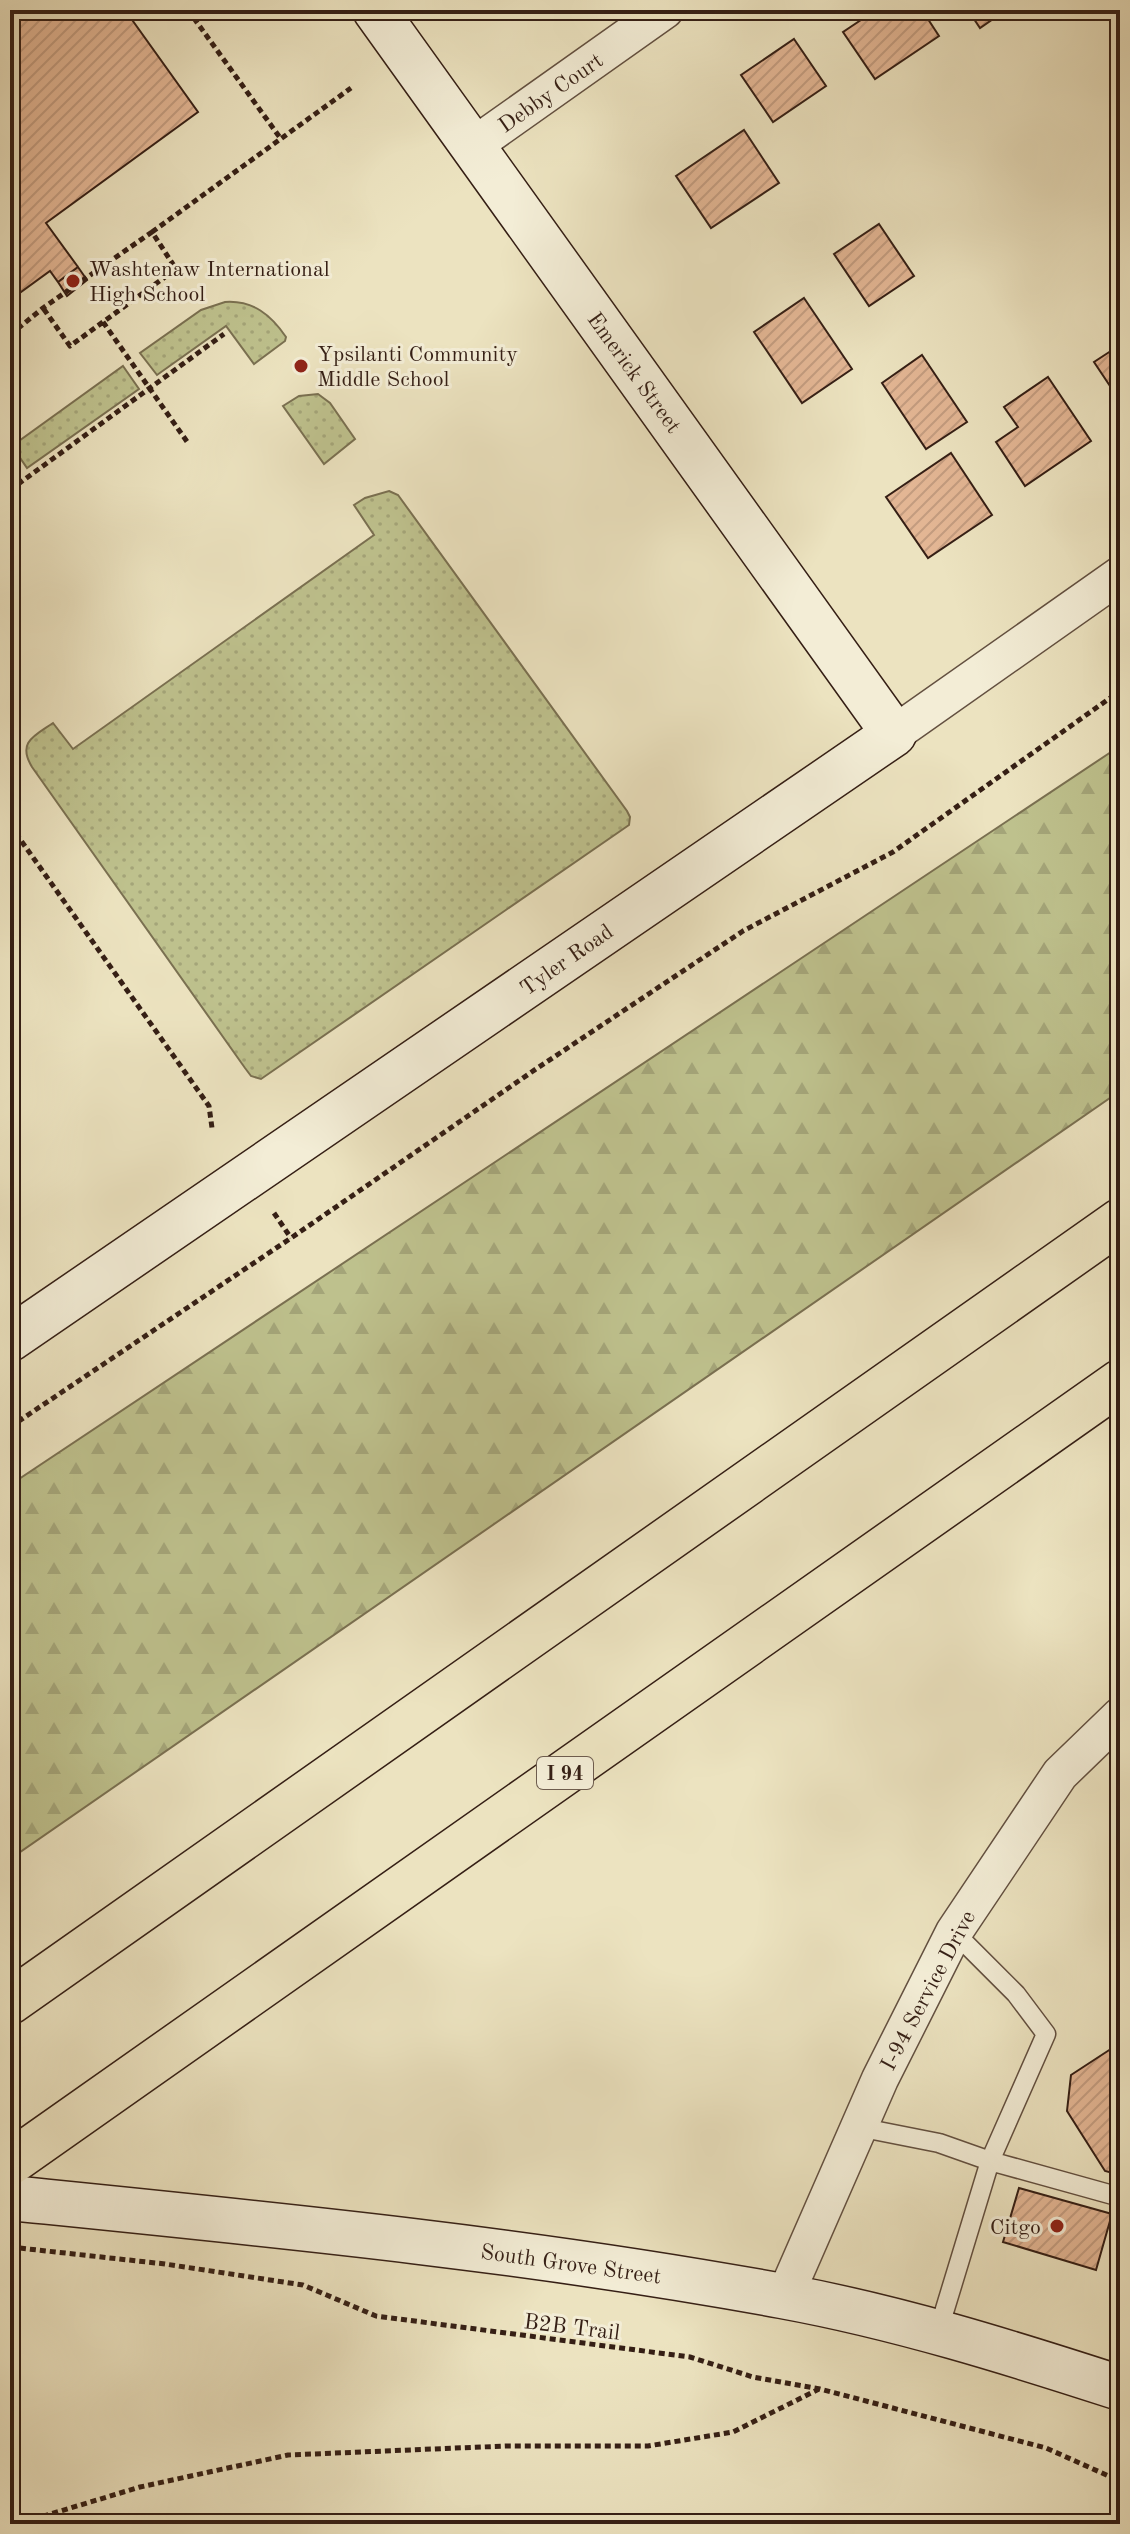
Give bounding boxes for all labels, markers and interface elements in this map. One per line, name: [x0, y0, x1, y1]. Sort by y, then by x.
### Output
street label: Debby Court: [495, 50, 607, 138]
place label: Washtenaw International High School: [89, 259, 330, 306]
marker: Washtenaw International High School: [64, 272, 82, 290]
street label: Emerick Street: [582, 309, 684, 438]
place label: Ypsilanti Community Middle School: [317, 344, 518, 391]
marker: Ypsilanti Community Middle School: [292, 357, 310, 375]
street label: Tyler Road: [517, 921, 618, 1001]
road number: I 94: [537, 1757, 593, 1789]
street label: I-94 Service Drive: [877, 1907, 980, 2075]
place label: Citgo: [990, 2217, 1041, 2239]
marker: Citgo: [1048, 2217, 1066, 2235]
street label: South Grove Street: [479, 2241, 662, 2289]
street label: B2B Trail: [522, 2311, 621, 2345]

